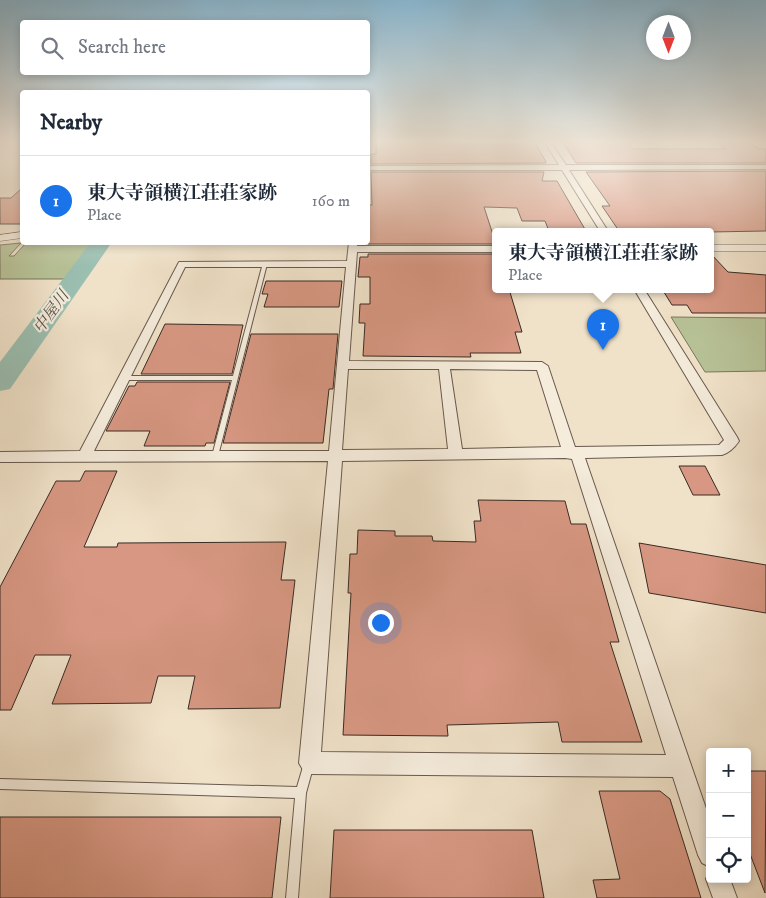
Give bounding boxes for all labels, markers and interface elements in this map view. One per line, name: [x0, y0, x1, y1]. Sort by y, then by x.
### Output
north arrow: [646, 15, 691, 60]
search box: [20, 20, 370, 75]
icon: search: [38, 34, 66, 62]
text: Search here: [78, 36, 166, 59]
text: Nearby: [40, 110, 102, 136]
text: 東大寺領横江荘荘家跡: [87, 182, 277, 205]
text: 1: [53, 191, 59, 211]
text: 160 m: [312, 191, 350, 211]
text: Place: [87, 205, 121, 225]
popup: [492, 228, 714, 293]
text: 東大寺領横江荘荘家跡: [508, 242, 698, 265]
text: Place: [508, 265, 542, 285]
water label: 中屋川: [29, 285, 74, 337]
pin: 1: [587, 309, 619, 350]
your location: [368, 610, 394, 636]
map controls: [706, 748, 751, 883]
button: +: [706, 748, 751, 793]
button: −: [706, 793, 751, 838]
button: locate: [706, 838, 751, 883]

